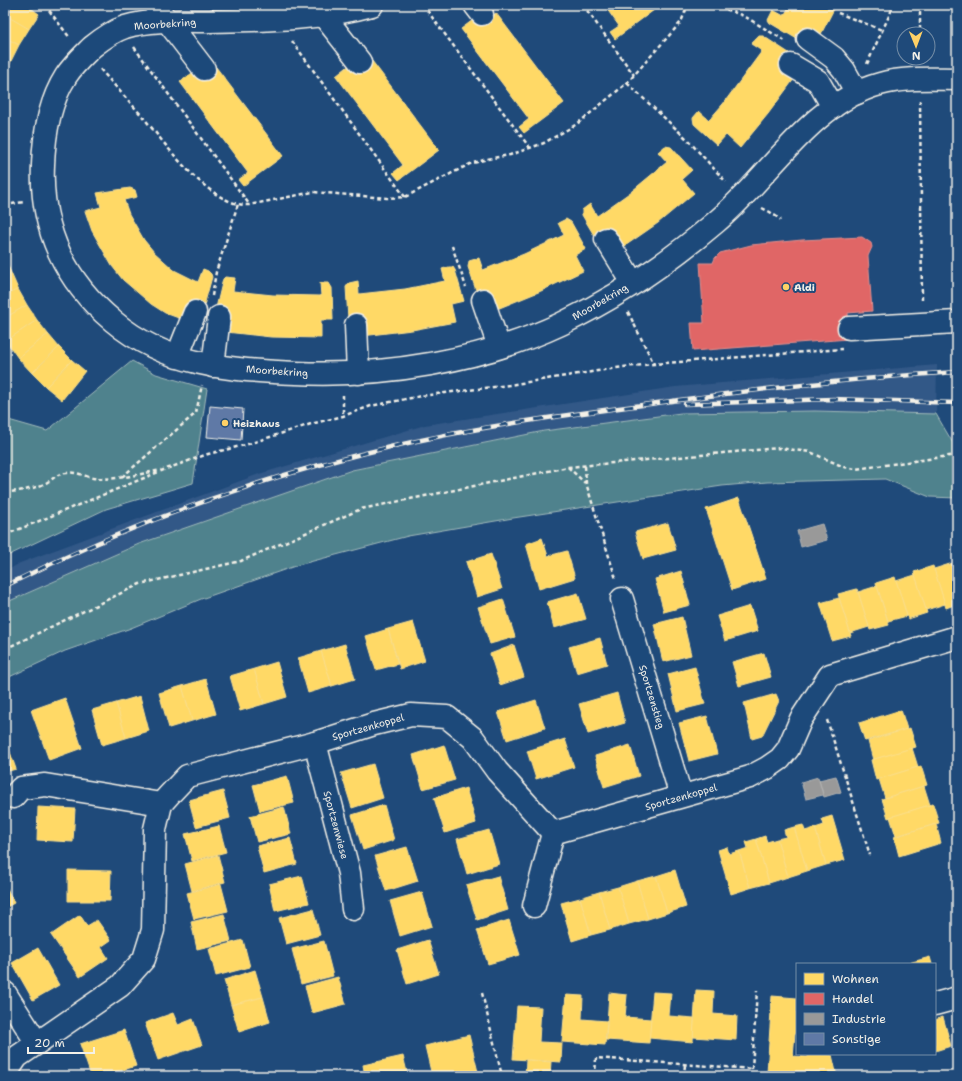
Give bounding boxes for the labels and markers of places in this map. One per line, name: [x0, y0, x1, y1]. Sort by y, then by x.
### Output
place label: Aldi: [794, 281, 815, 294]
marker: Aldi: [781, 282, 791, 292]
place label: Heizhaus: [233, 417, 280, 430]
marker: Heizhaus: [220, 418, 230, 428]

